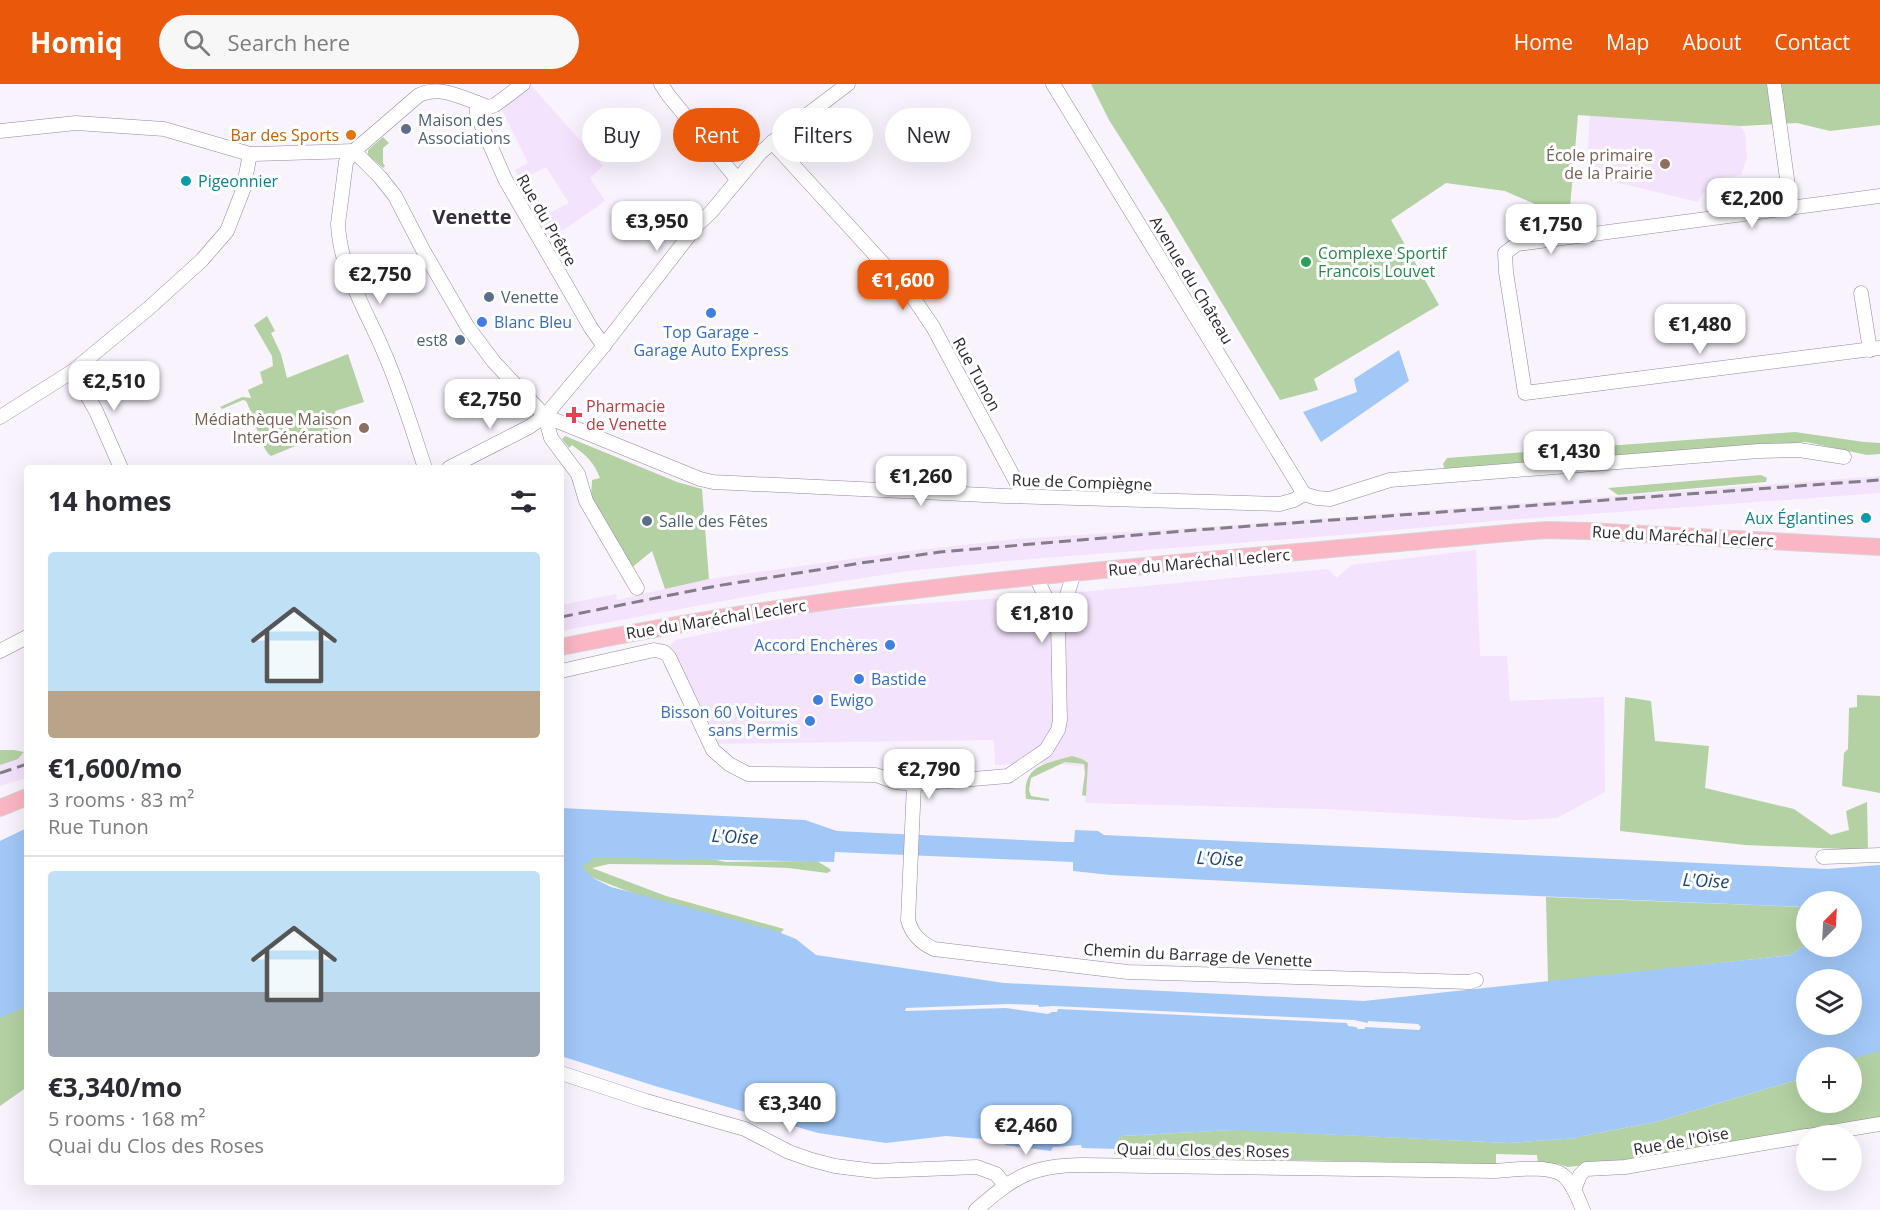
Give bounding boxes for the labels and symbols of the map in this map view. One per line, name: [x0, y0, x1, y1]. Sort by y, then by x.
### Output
place label: Maison des Associations: [418, 109, 510, 149]
marker: Maison des Associations: [399, 122, 413, 136]
place label: Bar des Sports: [230, 124, 339, 146]
marker: Bar des Sports: [344, 128, 358, 142]
place label: École primaire de la Prairie: [1546, 144, 1653, 184]
marker: École primaire de la Prairie: [1658, 157, 1672, 171]
place label: Pigeonnier: [198, 170, 279, 192]
street label: Rue du Prêtre: [512, 170, 582, 270]
marker: Pigeonnier: [179, 174, 193, 188]
pin: €2,200: [1703, 178, 1801, 229]
pin: €3,950: [608, 201, 706, 252]
district label: Venette: [433, 203, 511, 230]
pin: €1,750: [1502, 204, 1600, 255]
street label: Avenue du Château: [1145, 212, 1239, 348]
place label: Complexe Sportif Francois Louvet: [1318, 242, 1448, 282]
pin: €2,750: [331, 254, 429, 305]
marker: Complexe Sportif Francois Louvet: [1299, 255, 1313, 269]
pin: €1,600: [854, 260, 952, 311]
place label: Venette: [501, 286, 559, 308]
marker: Venette: [482, 290, 496, 304]
pin: €1,480: [1651, 304, 1749, 355]
marker: Top Garage - Garage Auto Express: [704, 306, 718, 320]
place label: Blanc Bleu: [494, 311, 572, 333]
marker: Blanc Bleu: [475, 315, 489, 329]
place label: Top Garage - Garage Auto Express: [633, 321, 789, 361]
place label: est8: [417, 329, 448, 351]
marker: est8: [453, 333, 467, 347]
street label: Rue Tunon: [948, 333, 1006, 415]
pin: €2,510: [65, 361, 163, 412]
pin: €2,750: [441, 379, 539, 430]
place label: Pharmacie de Venette: [586, 395, 667, 435]
place label: Médiathèque Maison InterGénération: [194, 408, 352, 448]
marker: Pharmacie de Venette: [567, 408, 581, 422]
marker: Médiathèque Maison InterGénération: [357, 421, 371, 435]
pin: €1,430: [1520, 431, 1618, 482]
pin: €1,260: [872, 456, 970, 507]
street label: Rue de Compiègne: [1011, 469, 1153, 495]
place label: Aux Églantines: [1745, 507, 1854, 529]
place label: Salle des Fêtes: [659, 510, 768, 532]
marker: Aux Églantines: [1859, 511, 1873, 525]
marker: Salle des Fêtes: [640, 514, 654, 528]
street label: Rue du Maréchal Leclerc: [1591, 520, 1775, 552]
street label: Rue du Maréchal Leclerc: [1107, 543, 1291, 581]
pin: €1,810: [993, 593, 1091, 644]
street label: Rue du Maréchal Leclerc: [624, 594, 808, 644]
place label: Accord Enchères: [754, 634, 878, 656]
marker: Accord Enchères: [883, 638, 897, 652]
place label: Bastide: [871, 668, 926, 690]
marker: Bastide: [852, 672, 866, 686]
place label: Ewigo: [830, 689, 874, 711]
marker: Ewigo: [811, 693, 825, 707]
place label: Bisson 60 Voitures sans Permis: [660, 701, 798, 741]
marker: Bisson 60 Voitures sans Permis: [803, 714, 817, 728]
pin: €2,790: [880, 749, 978, 800]
water label: L'Oise: [711, 823, 759, 849]
water label: L'Oise: [1196, 845, 1244, 871]
water label: L'Oise: [1682, 867, 1730, 893]
north arrow: [1796, 891, 1862, 957]
street label: Chemin du Barrage de Venette: [1083, 938, 1313, 972]
pin: €3,340: [741, 1083, 839, 1134]
pin: €2,460: [977, 1105, 1075, 1156]
street label: Rue de l'Oise: [1632, 1122, 1730, 1160]
street label: Quai du Clos des Roses: [1116, 1137, 1290, 1163]

